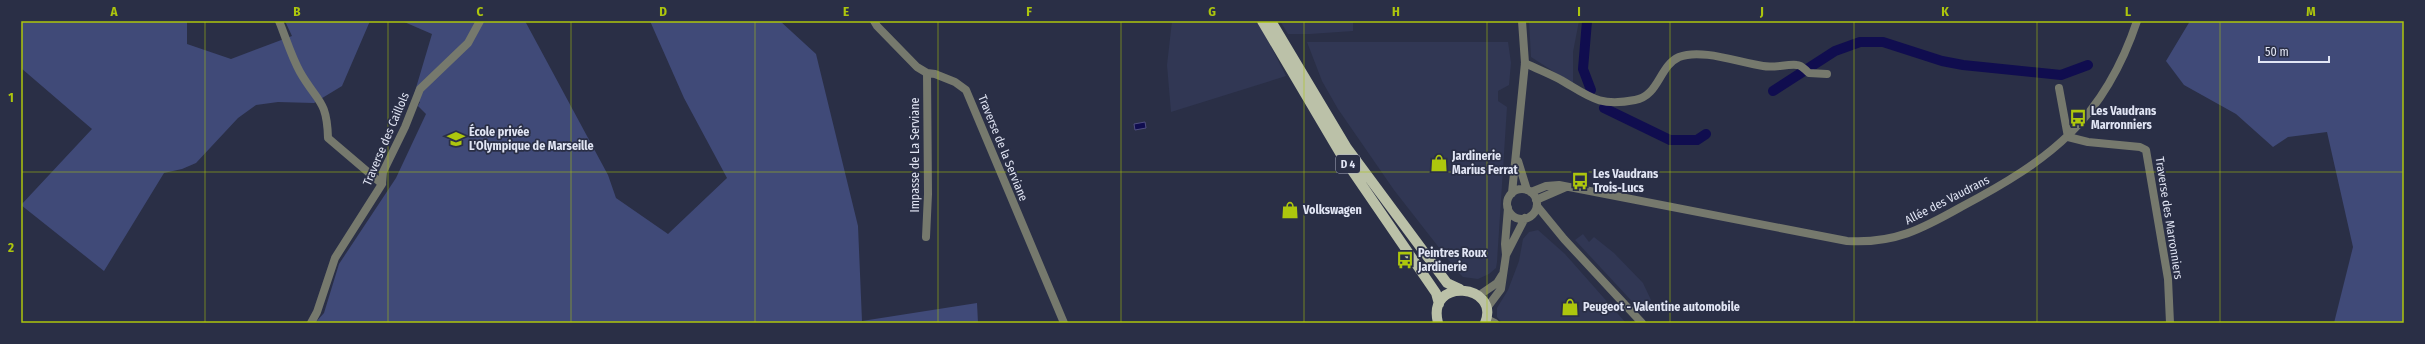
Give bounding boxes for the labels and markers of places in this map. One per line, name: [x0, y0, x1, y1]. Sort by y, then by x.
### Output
place label: Les Vaudrans Marronniers: [2091, 104, 2157, 132]
bus stop icon: Les Vaudrans Marronniers: [2068, 108, 2088, 128]
place label: École privée L'Olympique de Marseille: [469, 123, 594, 153]
school or university icon: École privée L'Olympique de Marseille: [446, 129, 466, 149]
place label: Jardinerie Marius Ferrat: [1451, 149, 1518, 177]
shop icon: Jardinerie Marius Ferrat: [1429, 153, 1449, 173]
place label: Les Vaudrans Trois-Lucs: [1593, 167, 1659, 195]
bus stop icon: Les Vaudrans Trois-Lucs: [1570, 171, 1590, 191]
shop icon: Volkswagen: [1280, 200, 1300, 220]
place label: Volkswagen: [1302, 203, 1362, 217]
place label: Peintres Roux Jardinerie: [1417, 246, 1487, 274]
bus stop icon: Peintres Roux Jardinerie: [1395, 250, 1415, 270]
shop icon: Peugeot - Valentine automobile: [1560, 297, 1580, 317]
place label: Peugeot - Valentine automobile: [1583, 300, 1740, 314]

